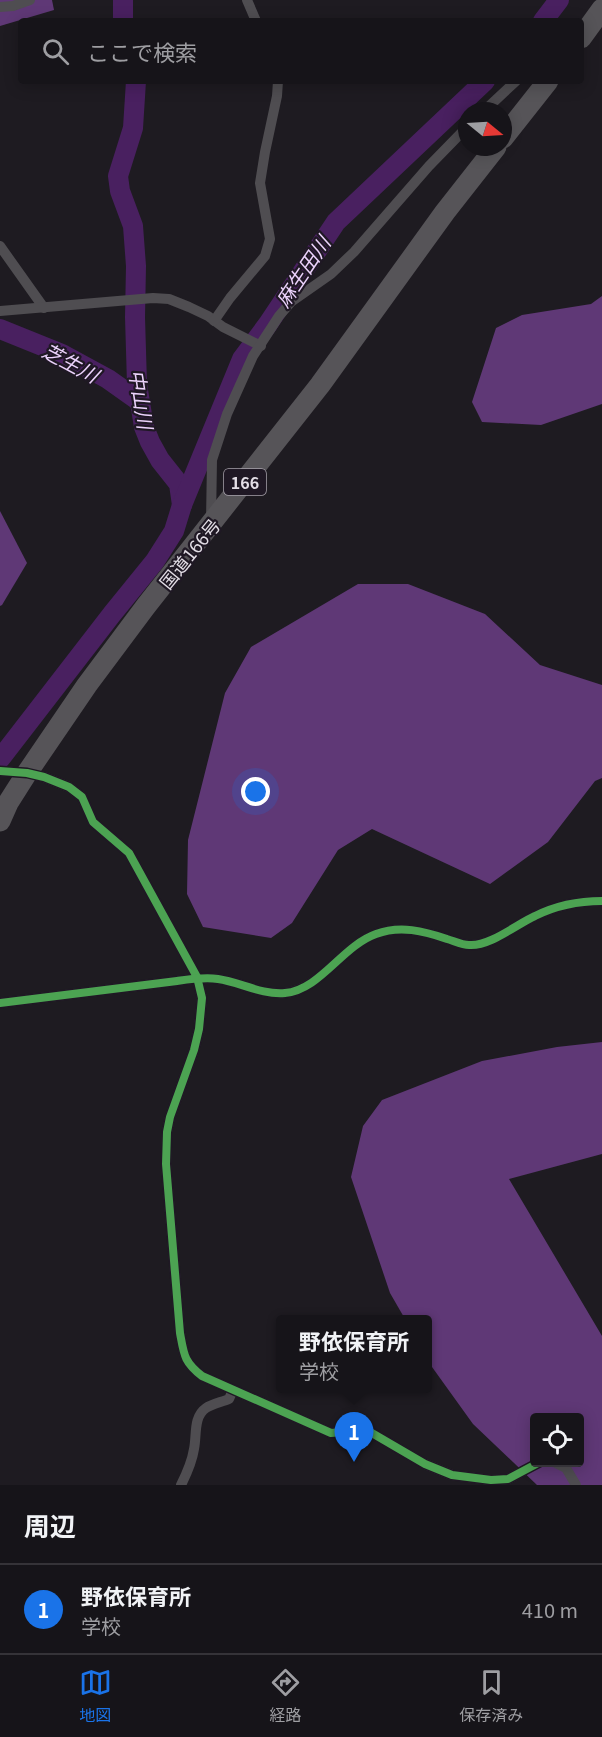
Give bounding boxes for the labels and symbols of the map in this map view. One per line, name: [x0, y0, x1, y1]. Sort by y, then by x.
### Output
north arrow: [458, 102, 512, 156]
water label: 麻生田川: [268, 228, 338, 312]
water label: 芝生川: [38, 335, 106, 390]
water label: 中山川: [123, 367, 161, 433]
road number: 166: [224, 469, 266, 495]
street label: 国道166号: [152, 512, 226, 594]
your location: [241, 777, 270, 806]
pin: 1: [334, 1412, 374, 1462]

